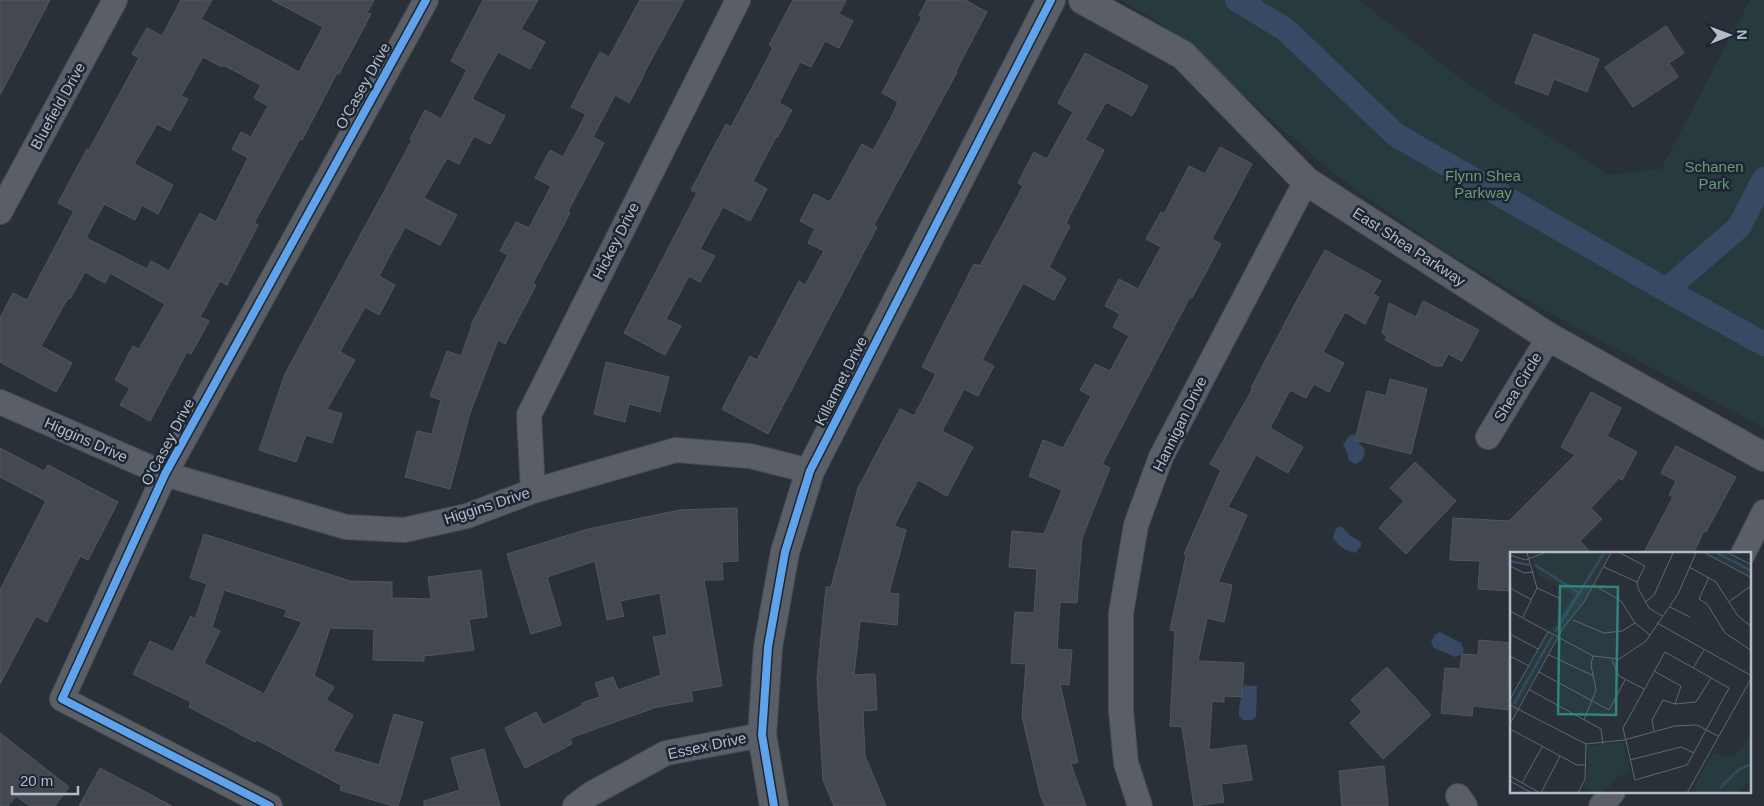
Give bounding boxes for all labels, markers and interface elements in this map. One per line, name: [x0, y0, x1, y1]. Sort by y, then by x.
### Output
north arrow: [1704, 10, 1754, 60]
text: N: [1734, 30, 1750, 40]
street label: O'Casey Drive: [332, 40, 393, 132]
street label: Bluefield Drive: [27, 59, 88, 152]
park label: Schanen Park: [1684, 158, 1744, 192]
park label: Flynn Shea Parkway: [1445, 167, 1522, 201]
street label: Hickey Drive: [589, 199, 642, 282]
street label: East Shea Parkway: [1350, 204, 1469, 290]
street label: Killarmet Drive: [811, 333, 870, 428]
street label: Shea Circle: [1490, 349, 1545, 424]
street label: Hannigan Drive: [1149, 374, 1210, 474]
street label: O'Casey Drive: [137, 395, 198, 488]
street label: Higgins Drive: [42, 414, 130, 465]
street label: Higgins Drive: [442, 484, 532, 527]
inset map: [1510, 552, 1752, 794]
street label: Essex Drive: [666, 729, 748, 762]
scale bar: [12, 764, 79, 796]
text: 20 m: [20, 772, 53, 789]

